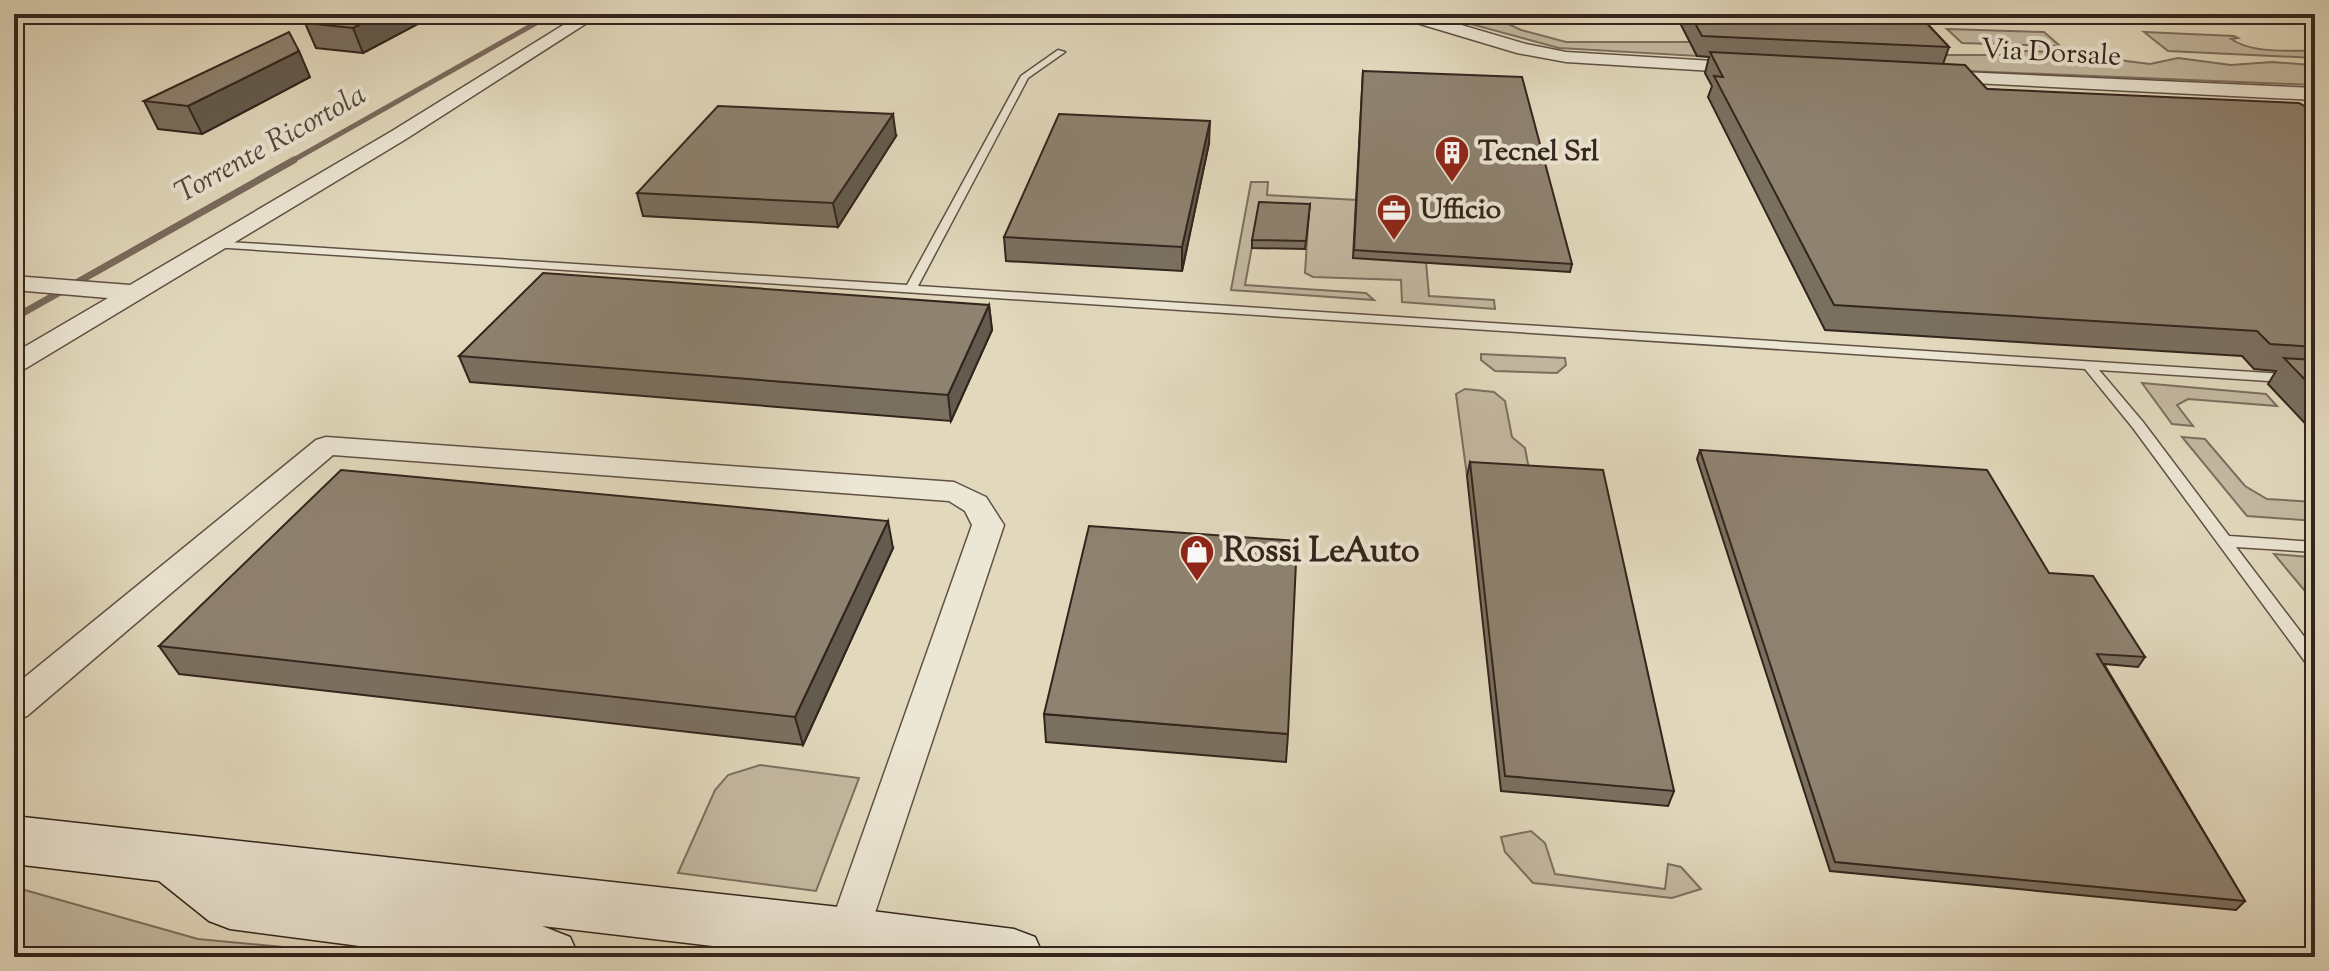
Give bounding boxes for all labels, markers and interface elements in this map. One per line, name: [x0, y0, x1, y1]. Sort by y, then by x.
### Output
street label: Via Dorsale: [1980, 30, 2122, 78]
water label: Torrente Ricortola: [168, 75, 374, 215]
place label: Tecnel Srl: [1478, 133, 1599, 173]
building icon: Tecnel Srl: [1433, 134, 1471, 184]
place label: Ufficio: [1420, 191, 1501, 231]
office icon: Ufficio: [1375, 192, 1413, 242]
place label: Rossi LeAuto: [1223, 528, 1420, 577]
shop icon: Rossi LeAuto: [1178, 533, 1216, 583]

